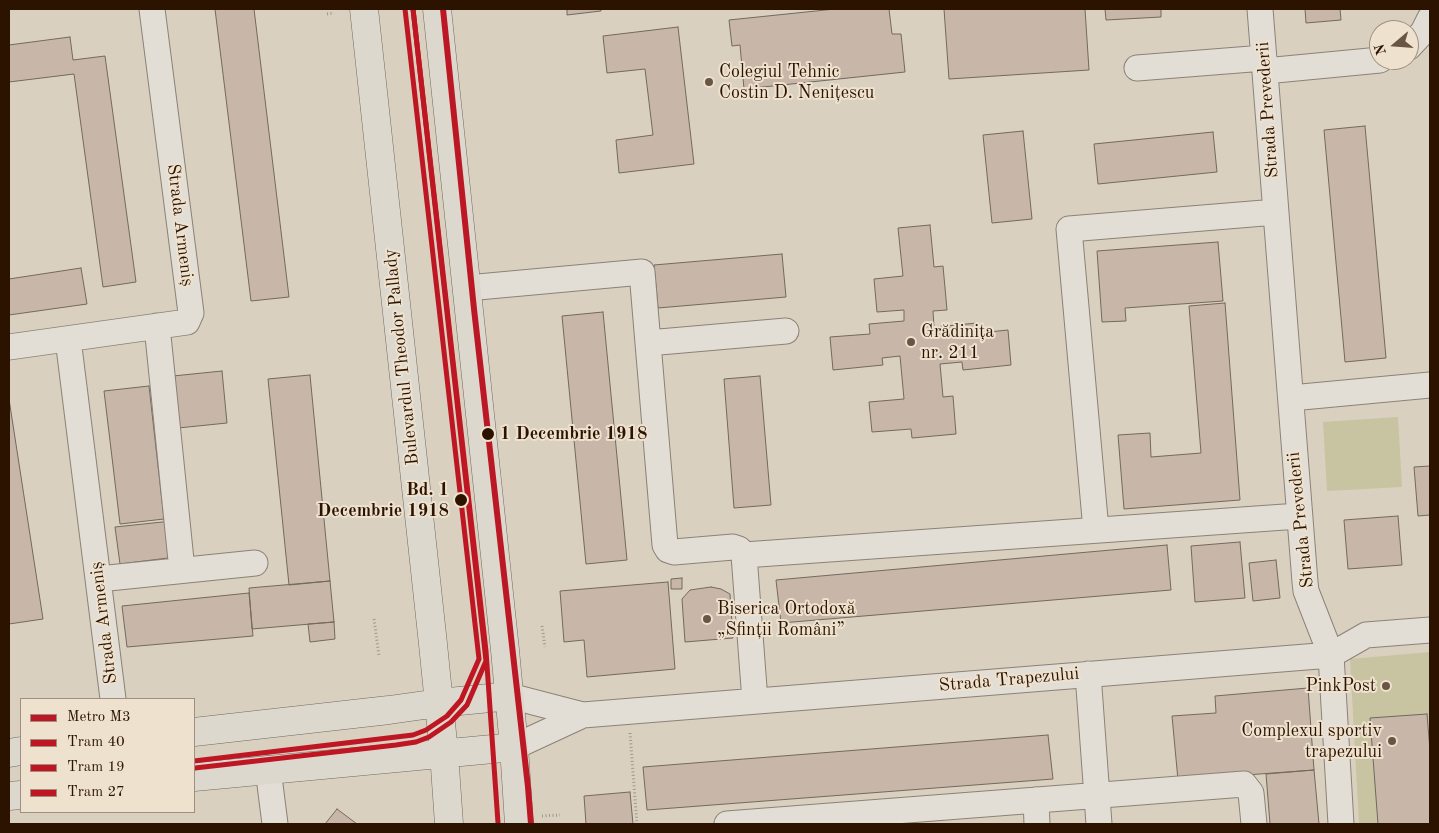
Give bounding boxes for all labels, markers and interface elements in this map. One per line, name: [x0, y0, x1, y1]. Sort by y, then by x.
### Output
north arrow: [1369, 20, 1419, 70]
street label: Strada Prevederii: [1252, 41, 1284, 179]
text: N: [1372, 42, 1389, 57]
place label: Colegiul Tehnic Costin D. Nenițescu: [719, 61, 874, 104]
marker: Colegiul Tehnic Costin D. Nenițescu: [703, 76, 715, 88]
street label: Strada Armeniș: [162, 163, 198, 287]
street label: Bulevardul Theodor Pallady: [380, 248, 424, 466]
place label: Grădinița nr. 211: [921, 321, 994, 364]
marker: Grădinița nr. 211: [905, 336, 917, 348]
place label: 1 Decembrie 1918: [500, 423, 647, 445]
marker: 1 Decembrie 1918: [480, 426, 496, 442]
street label: Strada Prevederii: [1283, 451, 1319, 589]
place label: Bd. 1 Decembrie 1918: [317, 479, 449, 522]
marker: Bd. 1 Decembrie 1918: [453, 492, 469, 508]
street label: Strada Armeniș: [86, 561, 122, 685]
place label: Biserica Ortodoxă „Sfinții Români”: [717, 598, 856, 640]
marker: Biserica Ortodoxă „Sfinții Români”: [701, 613, 713, 625]
street label: Strada Trapezului: [938, 663, 1080, 697]
place label: PinkPost: [1305, 675, 1376, 697]
marker: PinkPost: [1380, 680, 1392, 692]
legend: [20, 698, 195, 813]
text: Metro M3: [67, 710, 131, 725]
place label: Complexul sportiv trapezului: [1241, 720, 1382, 762]
text: Tram 40: [67, 735, 125, 750]
marker: Complexul sportiv trapezului: [1386, 735, 1398, 747]
text: Tram 19: [67, 760, 125, 775]
text: Tram 27: [67, 785, 125, 800]

